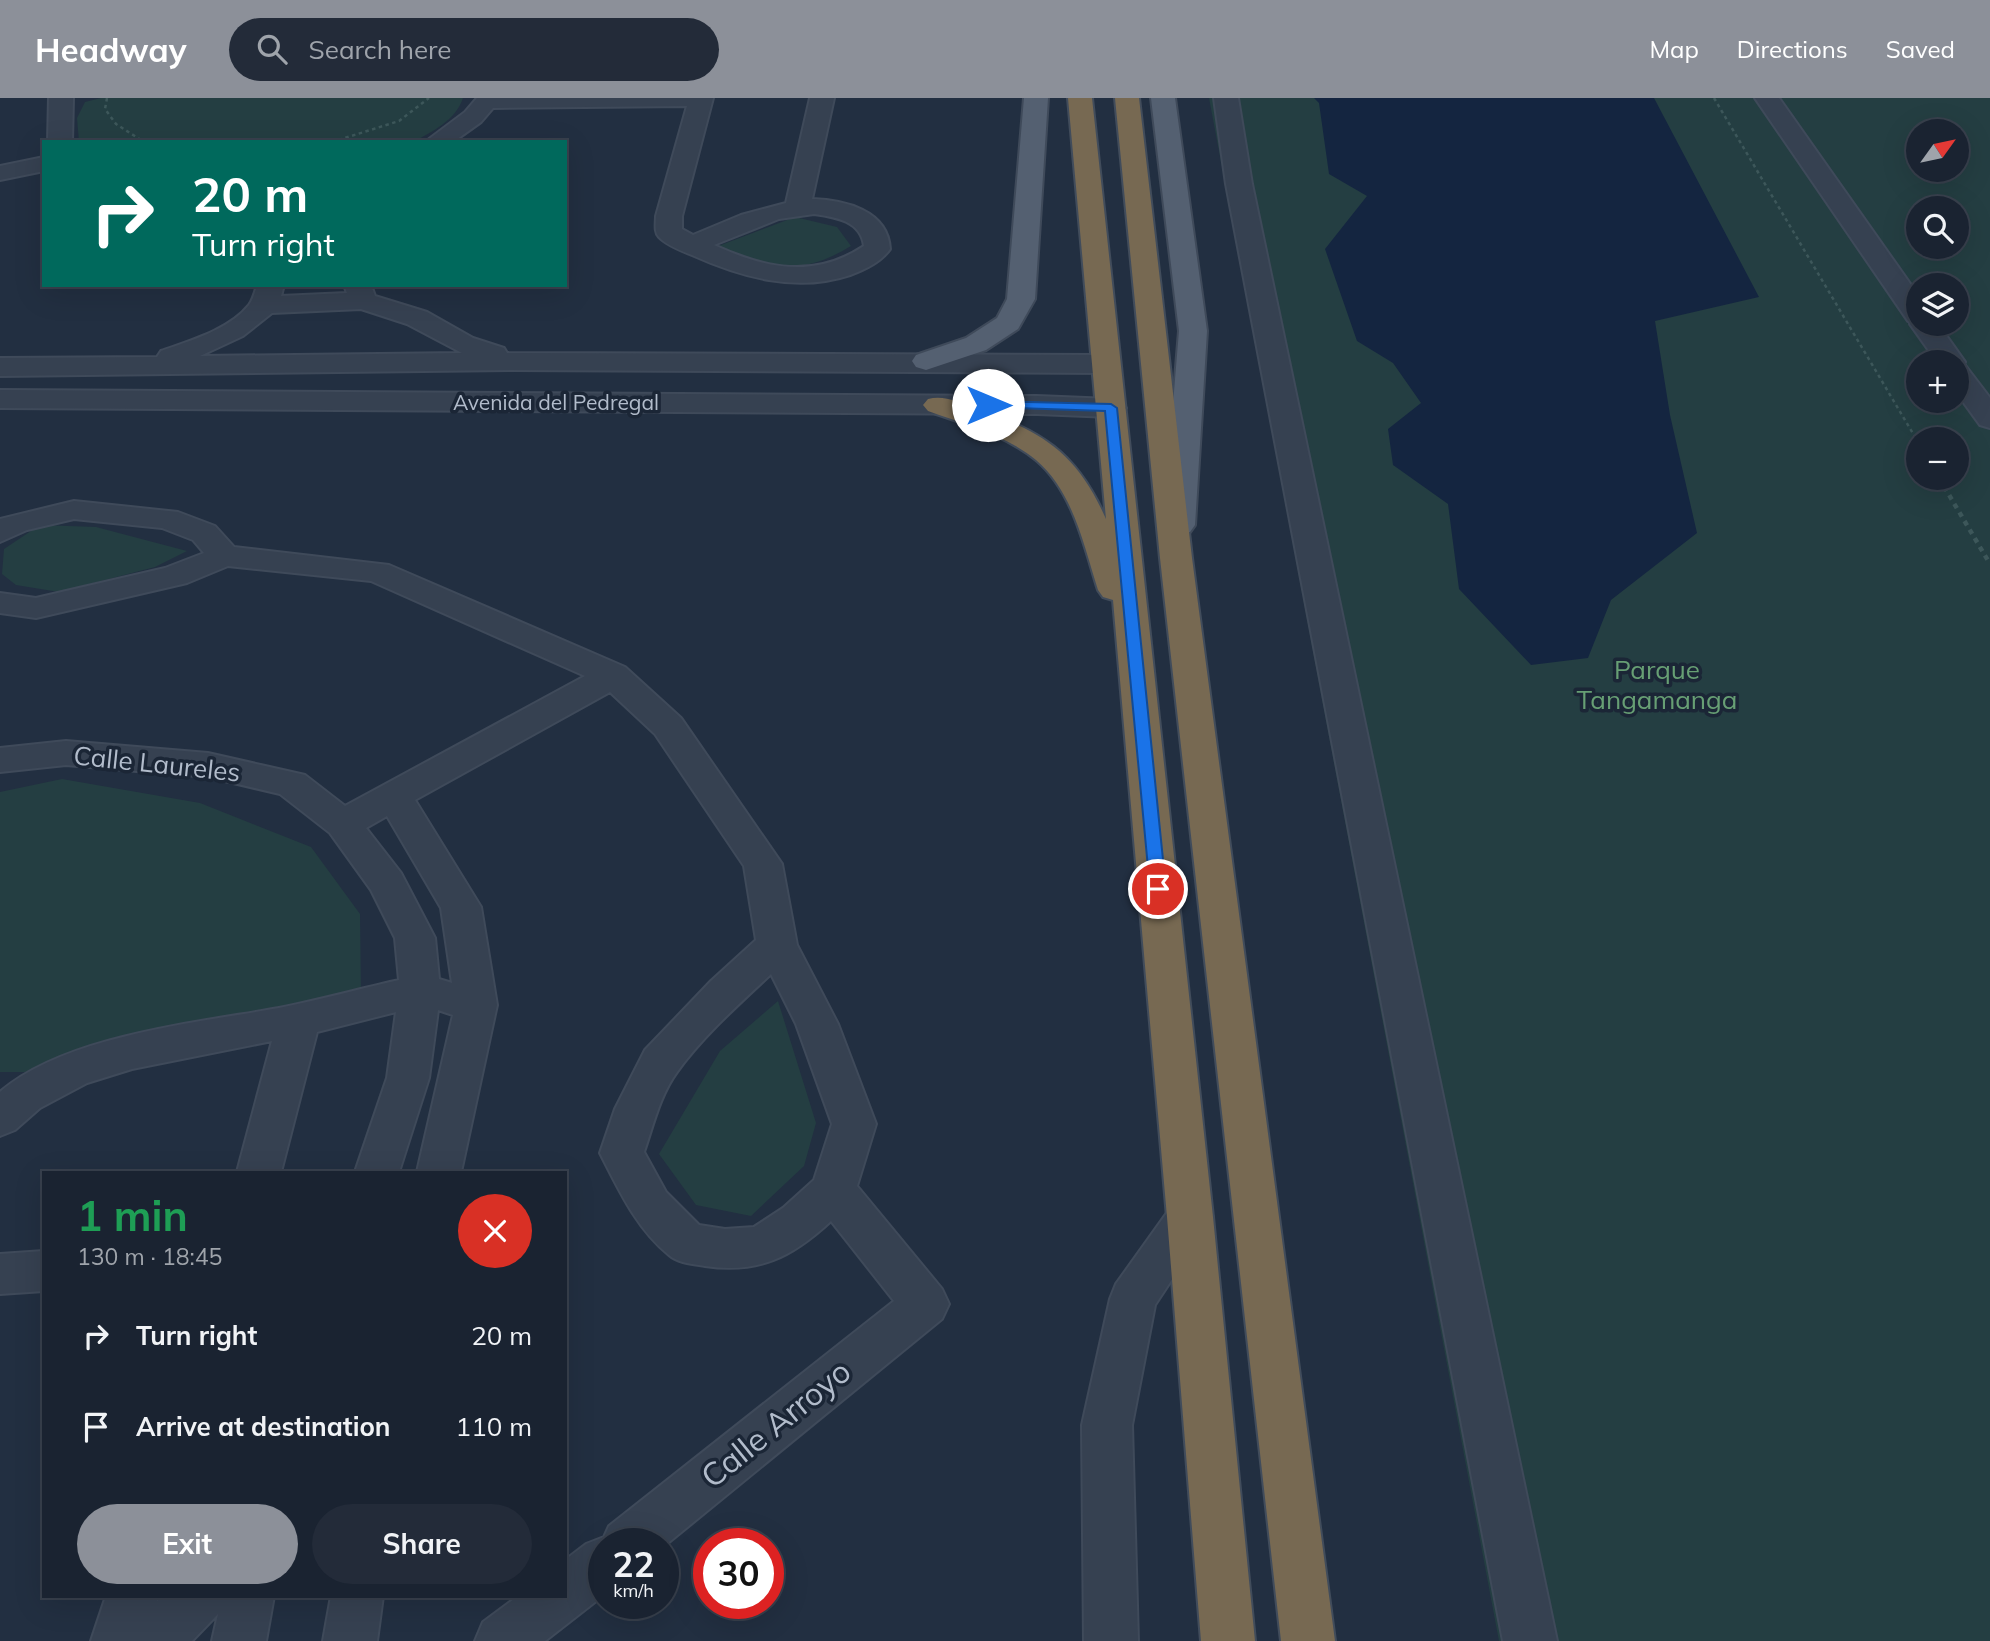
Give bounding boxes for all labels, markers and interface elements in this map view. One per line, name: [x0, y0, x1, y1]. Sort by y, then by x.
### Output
search box: [229, 18, 719, 81]
text: Headway: [35, 29, 187, 70]
icon: search: [253, 30, 291, 68]
text: Search here: [309, 33, 451, 66]
text: Map: [1649, 34, 1699, 64]
text: Directions: [1737, 34, 1848, 64]
text: Saved: [1886, 34, 1955, 64]
north arrow: [1906, 119, 1969, 182]
map controls: [1906, 119, 1969, 490]
text: 20 m: [192, 163, 308, 224]
icon: right: [77, 168, 168, 259]
button: search: [1906, 196, 1969, 259]
text: Turn right: [192, 224, 335, 264]
button: layers: [1906, 273, 1969, 336]
button: +: [1906, 350, 1969, 413]
position arrow: [951, 368, 1025, 442]
street label: Avenida del Pedregal: [453, 389, 659, 415]
button: −: [1906, 427, 1969, 490]
park label: Parque Tangamanga: [1577, 653, 1737, 716]
street label: Calle Laureles: [72, 738, 242, 789]
pin: [1128, 859, 1188, 919]
icon: arrive: [1139, 870, 1177, 908]
text: 1 min: [77, 1189, 188, 1242]
button: close: [458, 1194, 532, 1268]
text: 130 m · 18:45: [77, 1242, 222, 1271]
icon: right: [77, 1317, 115, 1355]
text: Turn right: [136, 1319, 257, 1352]
text: 20 m: [471, 1319, 532, 1352]
street label: Calle Arroyo: [692, 1351, 858, 1496]
icon: arrive: [77, 1408, 115, 1446]
text: Arrive at destination: [136, 1410, 391, 1443]
text: 110 m: [456, 1410, 532, 1443]
button: Exit: [77, 1504, 298, 1584]
button: Share: [312, 1504, 532, 1584]
speed limit sign: 30: [693, 1528, 784, 1619]
text: 22: [612, 1542, 655, 1586]
text: km/h: [613, 1579, 654, 1602]

